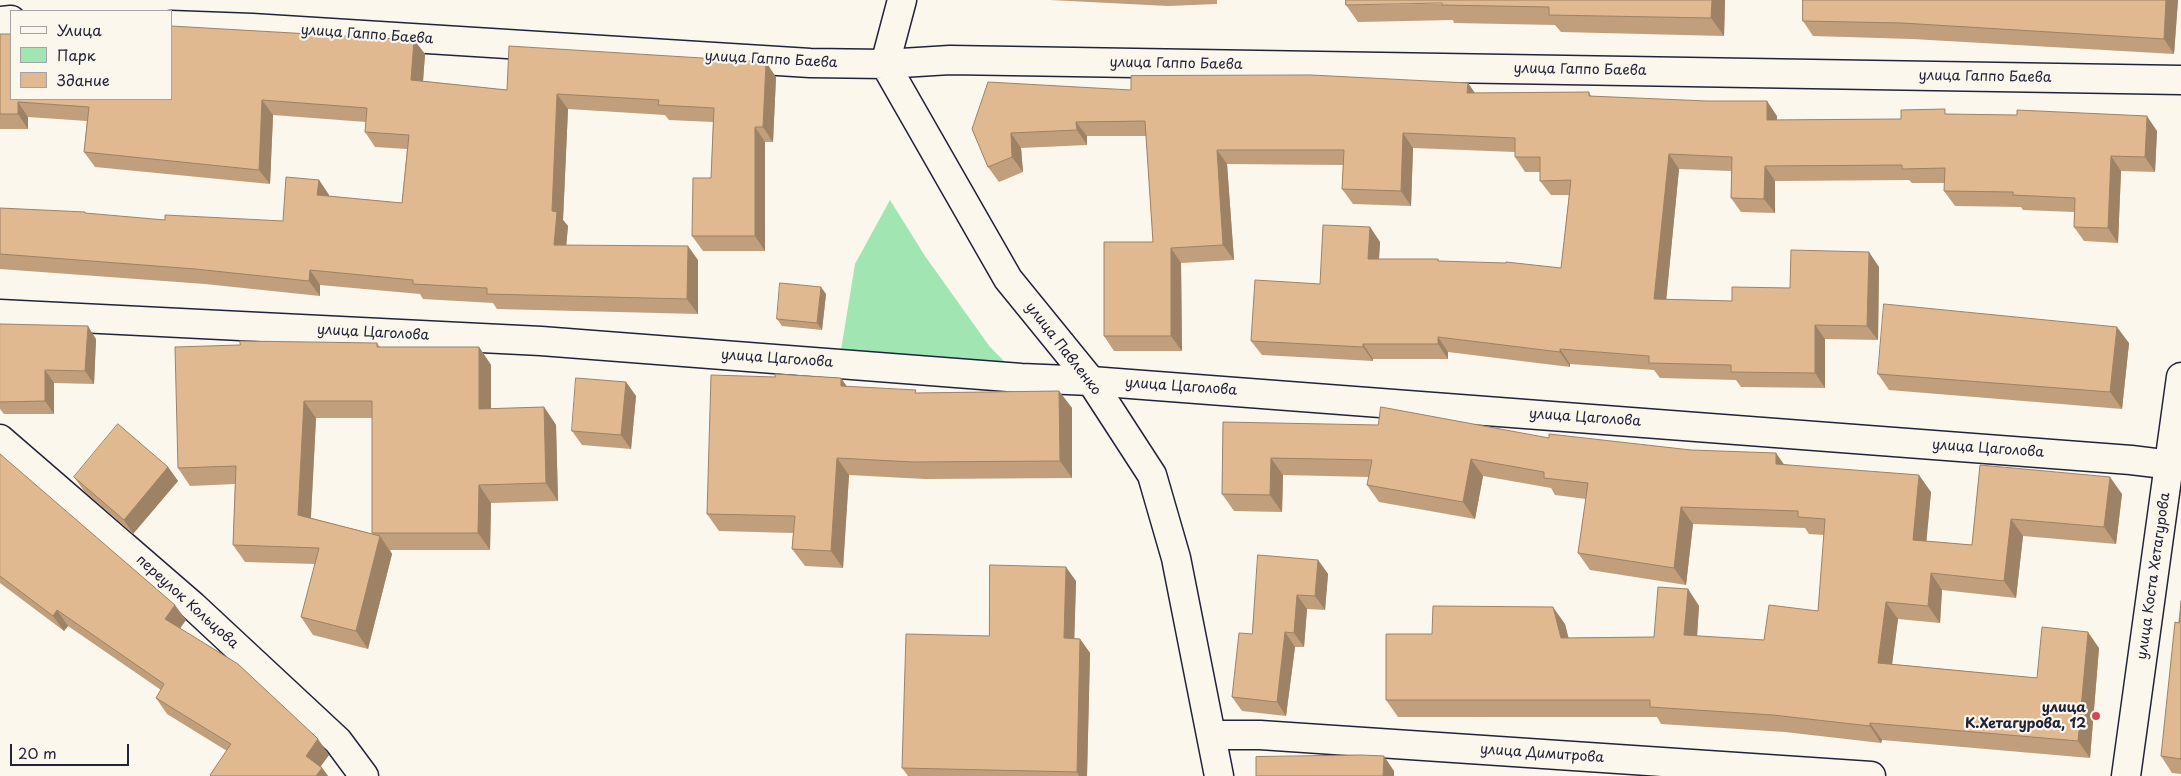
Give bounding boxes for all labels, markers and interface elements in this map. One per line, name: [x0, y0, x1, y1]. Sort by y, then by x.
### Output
legend: [10, 10, 172, 100]
text: Улица: [57, 18, 102, 41]
street label: улица Гаппо Баева: [300, 22, 434, 48]
text: Парк: [57, 43, 96, 66]
street label: улица Гаппо Баева: [704, 48, 838, 72]
street label: улица Гаппо Баева: [1109, 54, 1243, 74]
street label: улица Гаппо Баева: [1513, 60, 1647, 80]
street label: улица Гаппо Баева: [1918, 67, 2052, 87]
text: Здание: [57, 68, 110, 91]
street label: улица Павленко: [1022, 299, 1104, 399]
street label: улица Цаголова: [316, 322, 430, 344]
street label: улица Цаголова: [720, 347, 834, 371]
street label: улица Цаголова: [1124, 375, 1238, 399]
street label: улица Цаголова: [1528, 406, 1642, 430]
street label: улица Цаголова: [1931, 437, 2045, 461]
street label: улица Коста Хетагурова: [2134, 491, 2174, 661]
street label: переулок Кольцова: [132, 552, 242, 652]
place label: улица К.Хетагурова, 12: [1965, 700, 2086, 732]
marker: улица К.Хетагурова, 12: [2090, 710, 2102, 722]
scale bar: [12, 734, 131, 766]
text: 20 m: [18, 741, 57, 764]
street label: улица Димитрова: [1479, 741, 1605, 767]

